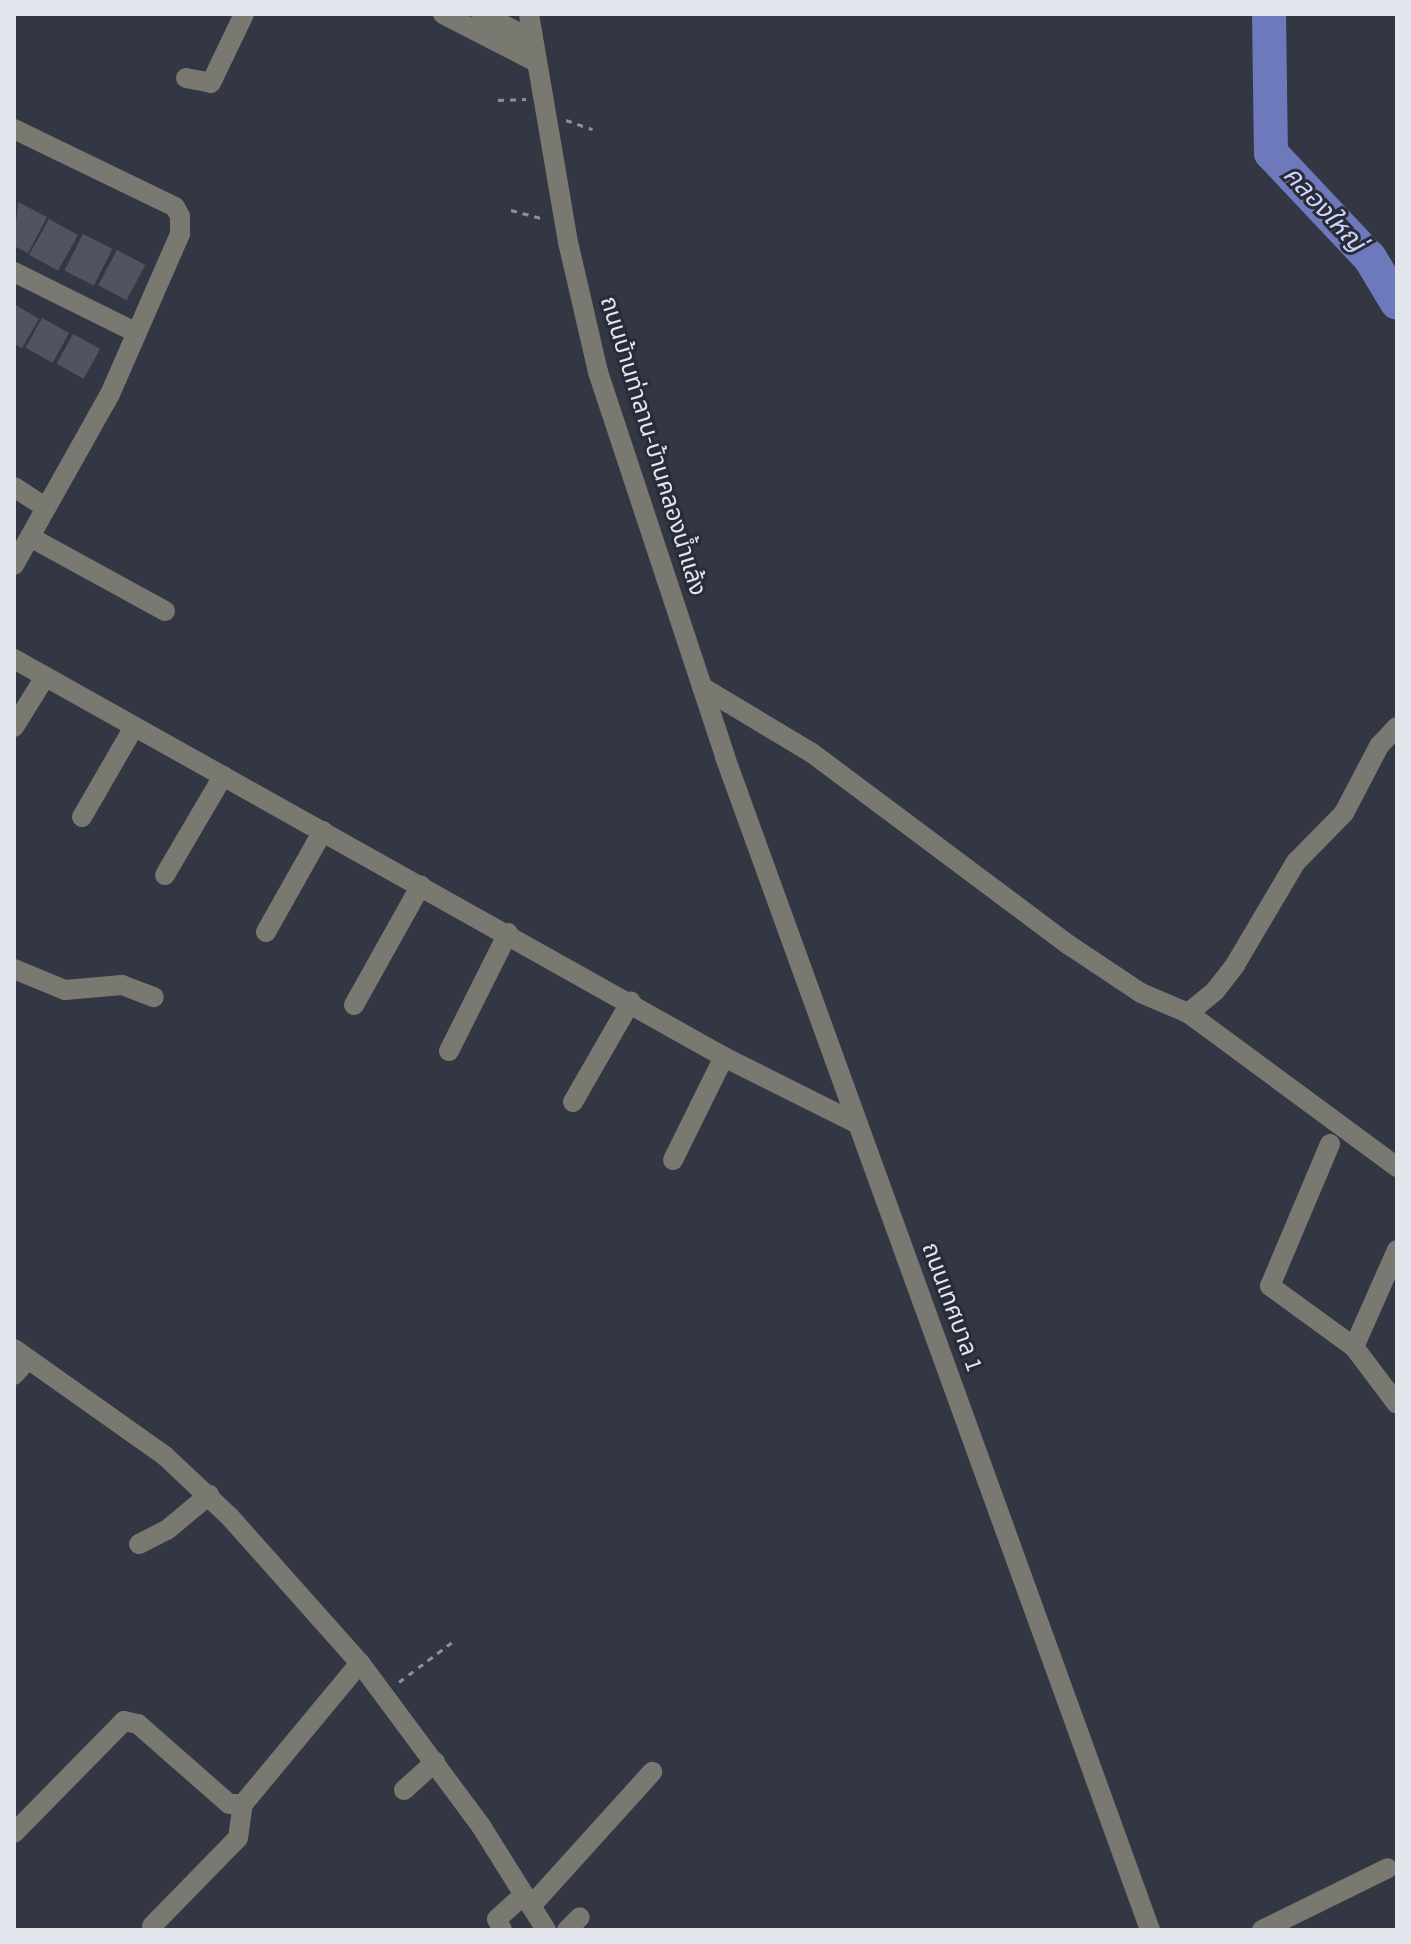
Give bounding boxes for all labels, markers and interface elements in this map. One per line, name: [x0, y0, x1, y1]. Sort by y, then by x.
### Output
water label: คลองใหญ่: [1276, 160, 1372, 258]
street label: ถนนบ้านท่าลาน-บ้านคลองน้ำแล้ง: [594, 293, 712, 599]
street label: ถนนเทศบาล 1: [915, 1238, 989, 1376]

